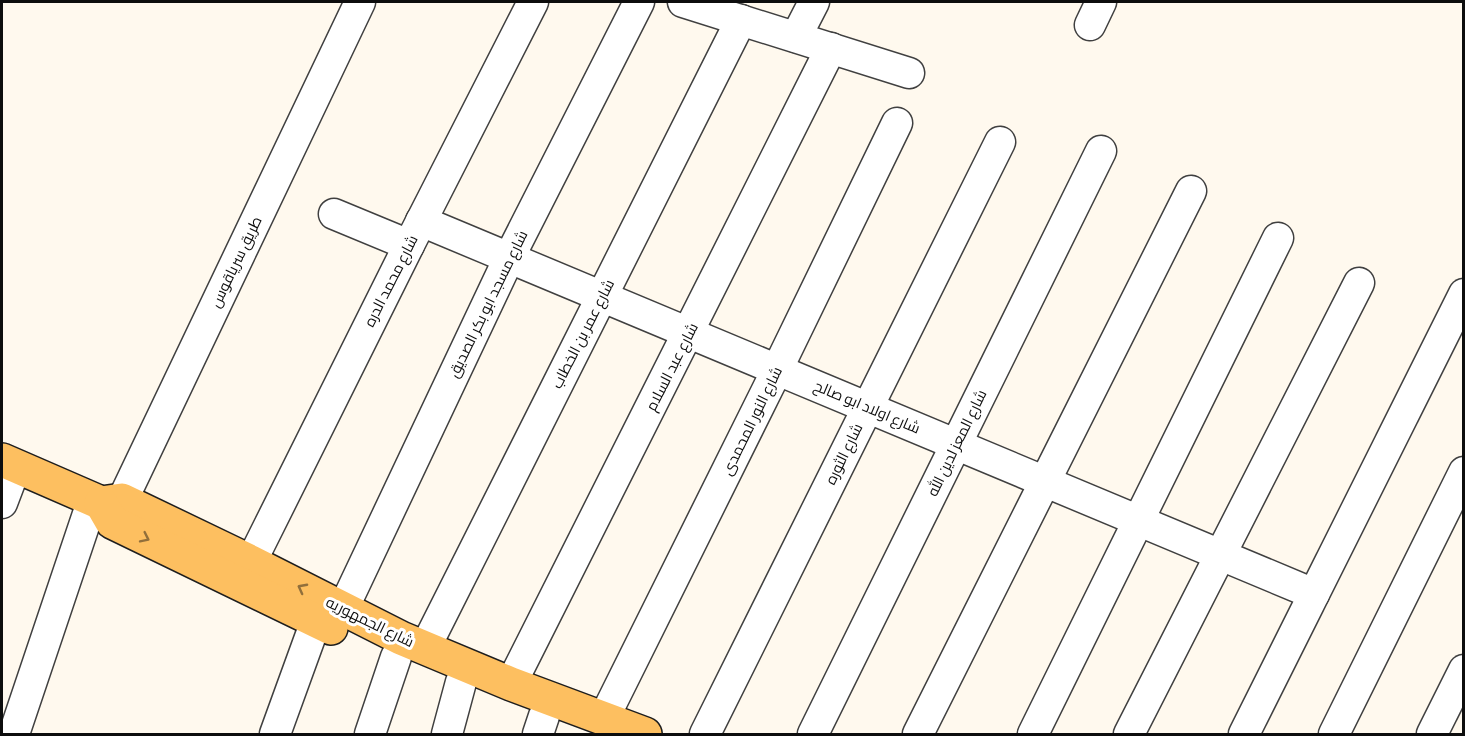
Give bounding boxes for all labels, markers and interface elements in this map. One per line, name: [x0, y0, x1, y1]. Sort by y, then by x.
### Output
street label: طريق سرياقوس: [207, 214, 267, 311]
street label: شارع مسجد ابو بكر الصديق: [445, 228, 533, 381]
street label: شارع محمد الدره: [361, 233, 424, 331]
street label: شارع عمر بن الخطاب: [549, 277, 620, 393]
street label: شارع عبد السلام: [643, 320, 704, 415]
street label: شارع النور المحمدى: [719, 364, 788, 479]
street label: شارع اولاد ابو صالح: [810, 377, 922, 439]
street label: شارع المعز لدين الله: [923, 386, 992, 500]
street label: شارع الثوره: [822, 421, 868, 488]
one-way arrow: [139, 530, 150, 542]
one-way arrow: [298, 584, 308, 595]
street label: شارع الجمهوريه: [322, 594, 416, 653]

